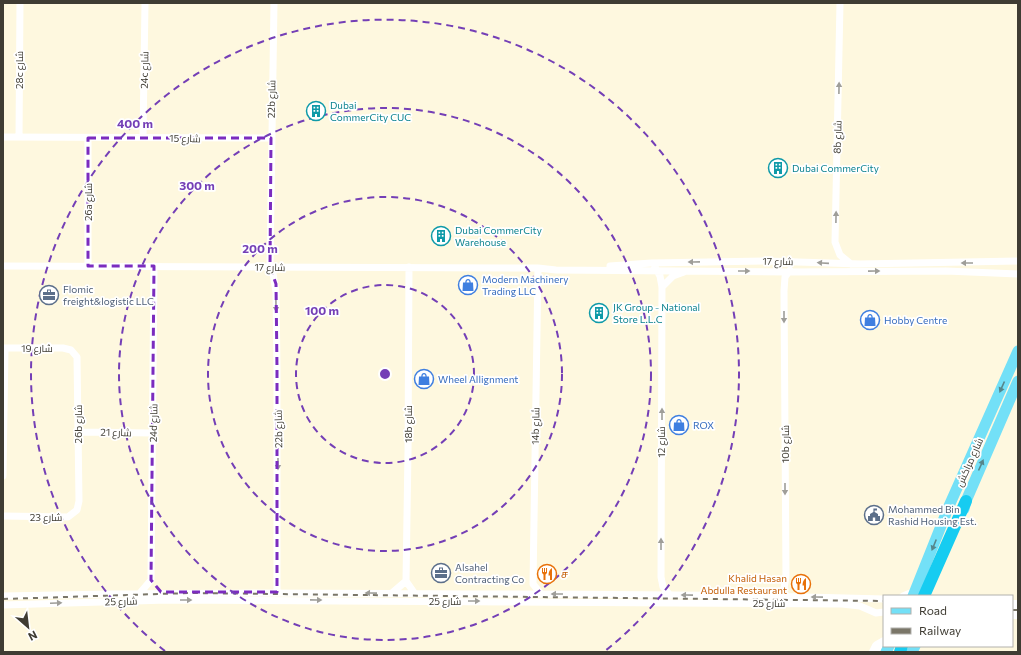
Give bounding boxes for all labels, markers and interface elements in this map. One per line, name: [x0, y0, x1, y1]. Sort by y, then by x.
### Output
street label: 28c شارع: [13, 51, 26, 89]
street label: 24c شارع: [138, 51, 151, 89]
street label: 22b شارع: [265, 80, 278, 118]
one-way arrow: [836, 81, 842, 94]
place label: Dubai CommerCity CUC: [330, 99, 411, 123]
building icon: Dubai CommerCity CUC: [305, 100, 327, 122]
text: 400 m: [117, 116, 153, 130]
street label: 8b شارع: [830, 120, 845, 154]
street label: شارع 15: [169, 132, 201, 145]
building icon: Dubai CommerCity: [767, 157, 789, 179]
place label: Dubai CommerCity: [792, 162, 879, 174]
text: 300 m: [179, 178, 215, 192]
street label: 26a شارع: [82, 183, 95, 221]
one-way arrow: [832, 211, 839, 223]
place label: Dubai CommerCity Warehouse: [455, 224, 542, 248]
building icon: Dubai CommerCity Warehouse: [430, 225, 452, 247]
text: 200 m: [242, 241, 278, 255]
street label: شارع 17: [762, 255, 794, 268]
one-way arrow: [687, 259, 700, 265]
one-way arrow: [817, 260, 830, 267]
one-way arrow: [960, 260, 973, 266]
street label: شارع 17: [254, 261, 286, 274]
one-way arrow: [738, 268, 750, 275]
one-way arrow: [868, 268, 881, 274]
place label: Modern Machinery Trading LLC: [482, 273, 568, 297]
shop icon: Modern Machinery Trading LLC: [457, 274, 479, 296]
place label: Flomic freight&logistic LLC: [63, 283, 154, 307]
office icon: Flomic freight&logistic LLC: [38, 284, 60, 306]
one-way arrow: [273, 300, 279, 313]
place label: JK Group - National Store L.L.C: [613, 301, 700, 325]
building icon: JK Group - National Store L.L.C: [588, 302, 610, 324]
text: 100 m: [305, 303, 339, 317]
shop icon: Hobby Centre: [859, 309, 881, 331]
one-way arrow: [781, 311, 787, 324]
place label: Hobby Centre: [884, 314, 947, 326]
street label: شارع 19: [21, 342, 53, 355]
centre of rings: [378, 367, 392, 381]
shop icon: Wheel Allignment: [413, 368, 435, 390]
place label: Wheel Allignment: [438, 373, 518, 385]
one-way arrow: [999, 381, 1005, 392]
street label: 24d شارع: [147, 404, 160, 442]
street label: 26b شارع: [72, 405, 85, 443]
street label: 18b شارع: [402, 405, 415, 443]
street label: 14b شارع: [529, 407, 542, 445]
one-way arrow: [659, 407, 665, 420]
street label: 22b شارع: [272, 410, 285, 448]
shop icon: ROX: [668, 414, 690, 436]
place label: ROX: [693, 419, 714, 431]
street label: 10b شارع: [779, 425, 792, 463]
street label: شارع 21: [100, 426, 132, 439]
street label: شارع 12: [655, 426, 668, 458]
street label: شارع مراكش: [953, 436, 986, 489]
one-way arrow: [275, 458, 281, 471]
one-way arrow: [978, 459, 985, 471]
one-way arrow: [782, 483, 788, 496]
place label: Mohammed Bin Rashid Housing Est.: [888, 503, 977, 527]
public building icon: Mohammed Bin Rashid Housing Est.: [863, 504, 885, 526]
street label: شارع 23: [30, 511, 62, 524]
one-way arrow: [658, 537, 664, 550]
one-way arrow: [930, 539, 936, 551]
place label: Alsahel Contracting Co: [455, 561, 524, 585]
office icon: Alsahel Contracting Co: [430, 562, 452, 584]
restaurant icon: ச: [536, 563, 558, 585]
place label: ச: [561, 568, 568, 580]
place label: Khalid Hasan Abdulla Restaurant: [701, 572, 787, 596]
restaurant icon: Khalid Hasan Abdulla Restaurant: [790, 573, 812, 595]
one-way arrow: [364, 590, 377, 596]
one-way arrow: [550, 591, 563, 597]
one-way arrow: [680, 592, 693, 598]
street label: شارع 25: [105, 594, 138, 609]
one-way arrow: [810, 594, 823, 600]
street label: شارع 25: [429, 595, 461, 608]
legend: [883, 595, 1013, 647]
one-way arrow: [180, 597, 193, 603]
one-way arrow: [310, 597, 322, 604]
street label: شارع 25: [753, 597, 785, 610]
one-way arrow: [468, 598, 481, 604]
one-way arrow: [50, 600, 63, 606]
text: Road: [919, 603, 947, 617]
north arrow: [8, 607, 48, 647]
text: Railway: [919, 623, 961, 637]
text: N: [26, 629, 40, 644]

